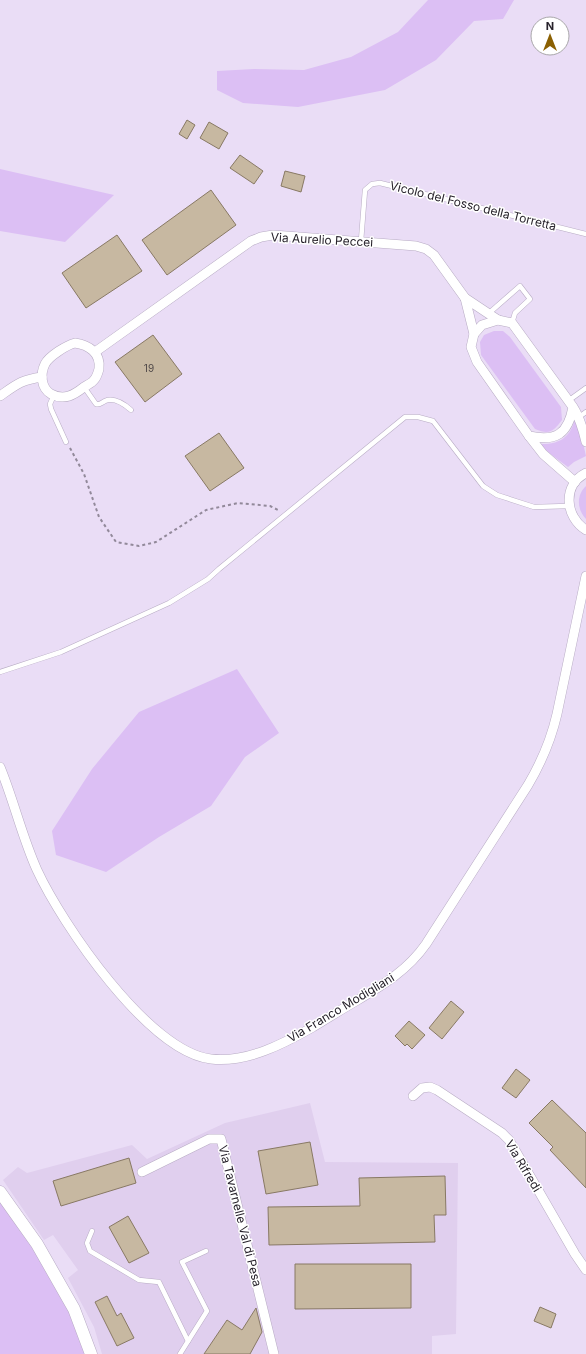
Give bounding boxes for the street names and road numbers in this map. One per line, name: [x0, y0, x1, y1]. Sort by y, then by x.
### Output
street label: Vicolo del Fosso della Torretta: [388, 178, 558, 233]
street label: Via Aurelio Peccei: [270, 229, 374, 250]
street label: Via Franco Modigliani: [285, 970, 397, 1045]
street label: Via Rifredi: [502, 1137, 545, 1195]
street label: Via Tavarnelle Val di Pesa: [216, 1144, 265, 1288]

